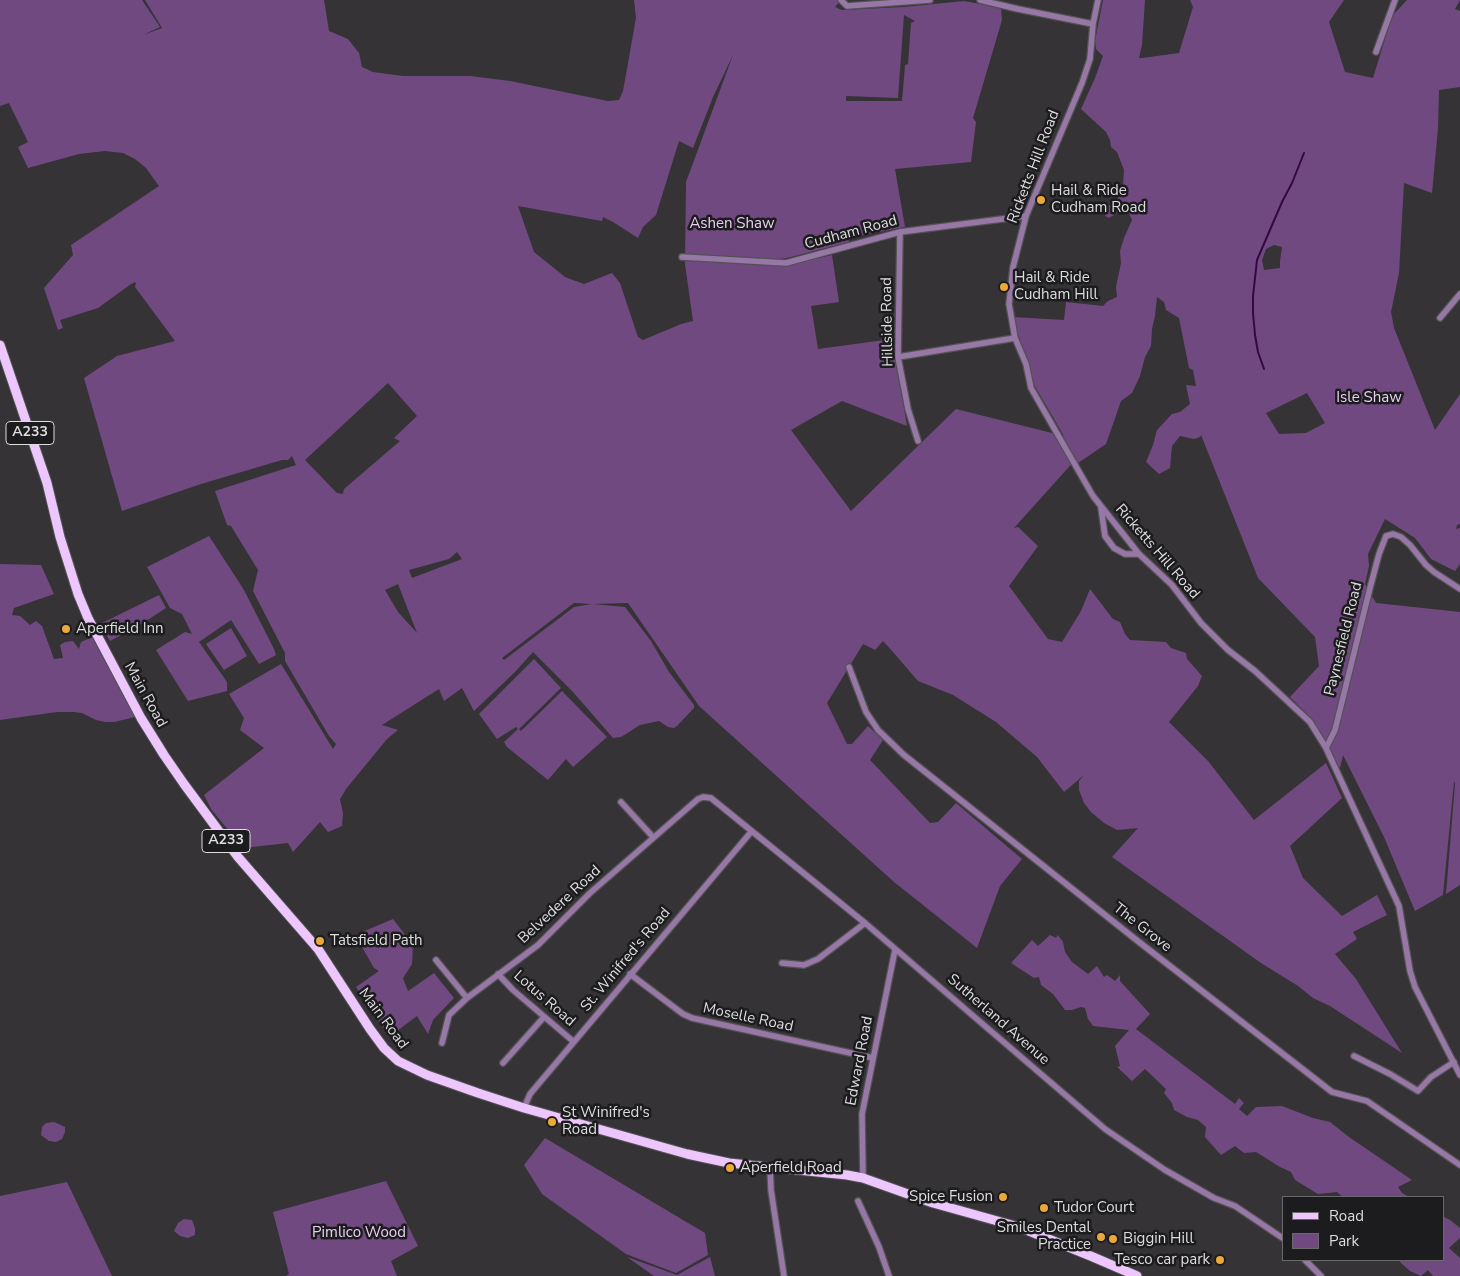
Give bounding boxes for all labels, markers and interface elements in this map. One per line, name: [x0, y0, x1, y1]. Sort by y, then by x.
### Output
street label: Ricketts Hill Road: [1004, 108, 1064, 226]
place label: Hail & Ride Cudham Road: [1051, 182, 1146, 217]
marker: Hail & Ride Cudham Road: [1035, 194, 1047, 206]
street label: Cudham Road: [803, 212, 899, 254]
park label: Ashen Shaw: [689, 215, 775, 233]
place label: Hail & Ride Cudham Hill: [1014, 269, 1098, 304]
street label: Hillside Road: [878, 277, 898, 367]
marker: Hail & Ride Cudham Hill: [998, 281, 1010, 293]
park label: Isle Shaw: [1336, 389, 1402, 407]
road number: A233: [6, 422, 54, 444]
street label: Ricketts Hill Road: [1111, 501, 1203, 603]
street label: Paynesfield Road: [1321, 580, 1367, 698]
place label: Aperfield Inn: [76, 620, 164, 638]
marker: Aperfield Inn: [60, 623, 72, 635]
street label: Main Road: [120, 659, 170, 731]
road number: A233: [202, 829, 250, 852]
street label: Belvedere Road: [515, 862, 605, 948]
street label: The Grove: [1109, 900, 1175, 956]
street label: St. Winifred's Road: [577, 904, 675, 1016]
place label: Tatsfield Path: [330, 932, 422, 950]
marker: Tatsfield Path: [314, 935, 326, 947]
street label: Lotus Road: [509, 967, 579, 1031]
street label: Sutherland Avenue: [943, 971, 1053, 1069]
street label: Main Road: [354, 985, 412, 1053]
street label: Moselle Road: [701, 1000, 795, 1036]
street label: Edward Road: [843, 1015, 877, 1107]
place label: St Winifred's Road: [562, 1104, 650, 1139]
marker: St Winifred's Road: [546, 1116, 558, 1128]
place label: Aperfield Road: [740, 1159, 842, 1177]
marker: Aperfield Road: [724, 1162, 736, 1174]
place label: Spice Fusion: [909, 1188, 993, 1206]
marker: Spice Fusion: [997, 1191, 1009, 1203]
legend: [1282, 1196, 1445, 1261]
place label: Tudor Court: [1054, 1199, 1134, 1217]
marker: Tudor Court: [1038, 1202, 1050, 1214]
text: Road: [1329, 1206, 1364, 1226]
place label: Smiles Dental Practice: [997, 1219, 1091, 1254]
park label: Pimlico Wood: [312, 1224, 406, 1242]
place label: Biggin Hill: [1123, 1230, 1194, 1248]
marker: Smiles Dental Practice: [1095, 1231, 1107, 1243]
text: Park: [1329, 1231, 1359, 1251]
marker: Biggin Hill: [1107, 1233, 1119, 1245]
place label: Tesco car park: [1114, 1251, 1210, 1269]
marker: Tesco car park: [1214, 1254, 1226, 1266]

